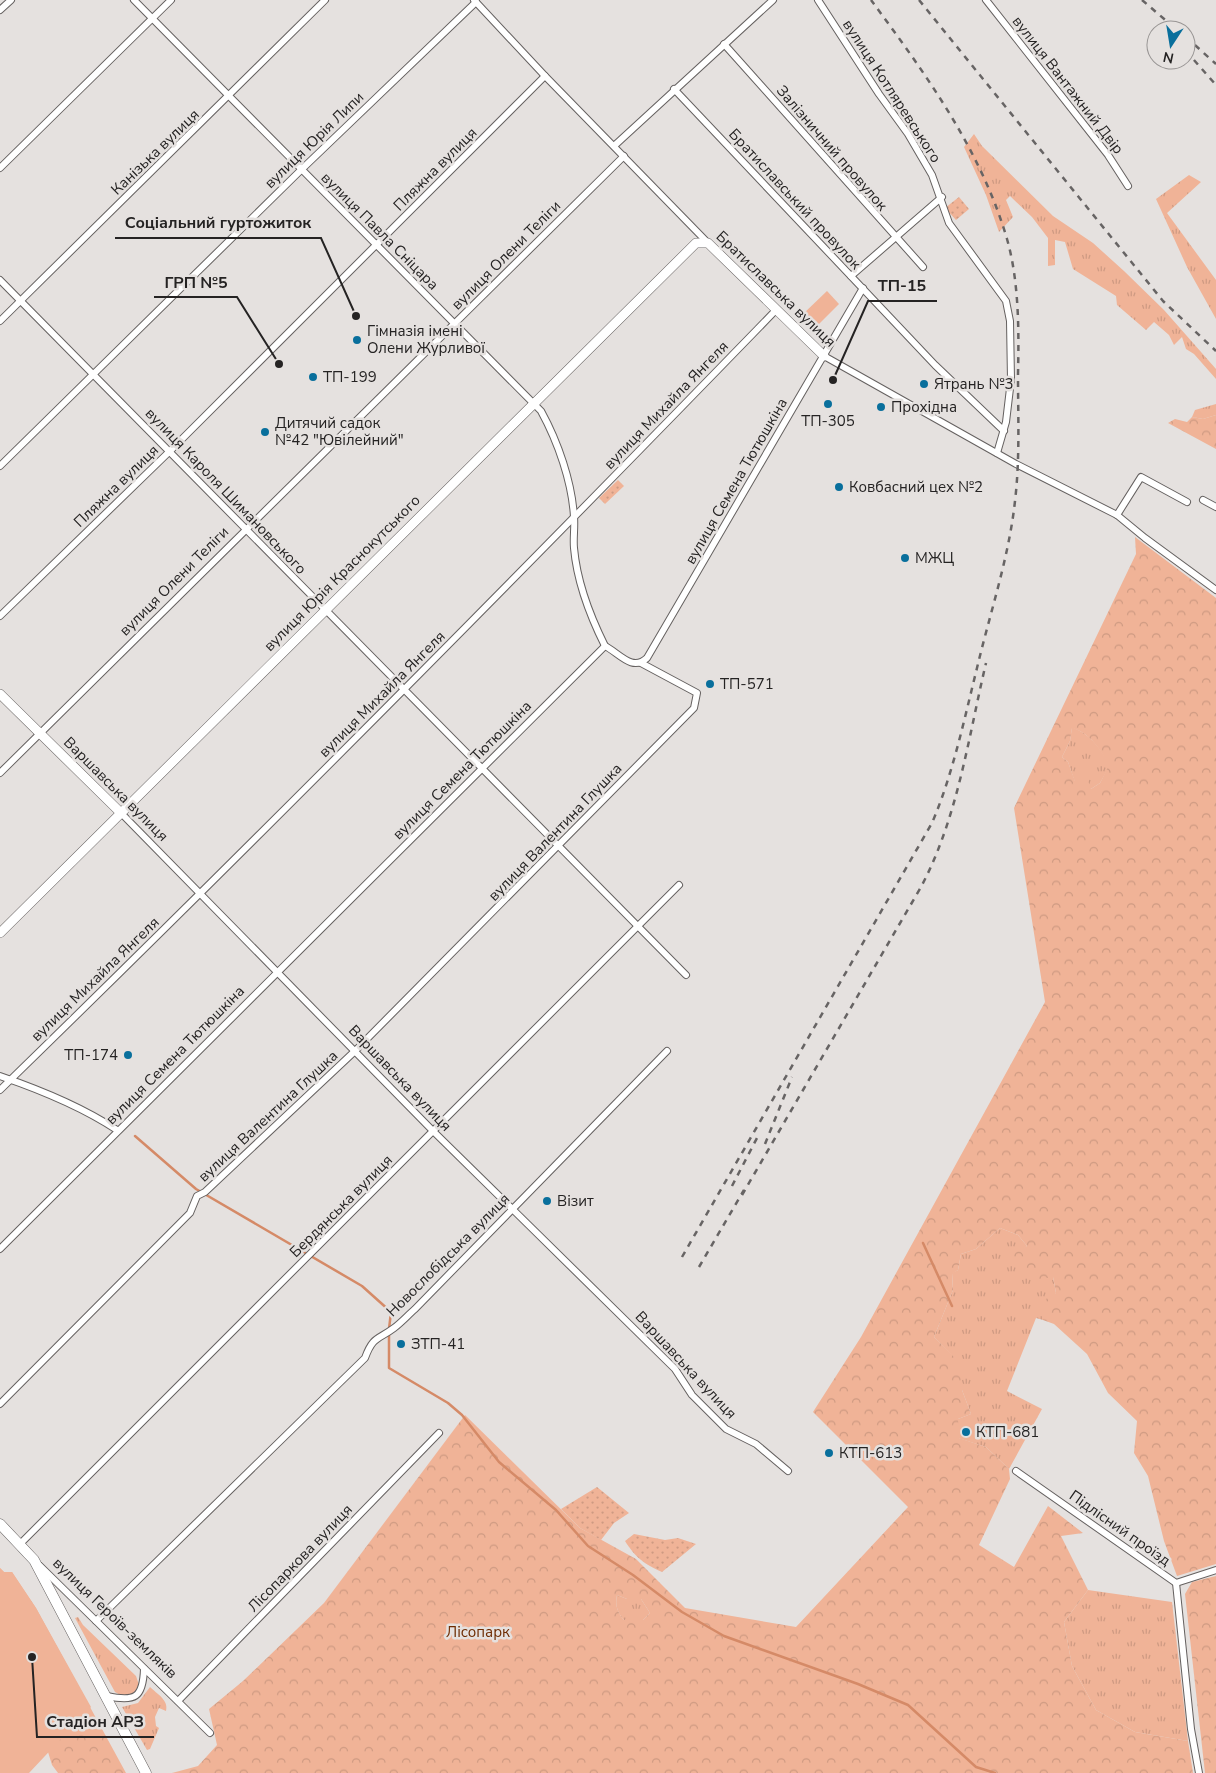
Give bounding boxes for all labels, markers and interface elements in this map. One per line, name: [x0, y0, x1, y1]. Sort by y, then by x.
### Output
street label: вулиця Вантажний Двір: [1008, 12, 1128, 158]
street label: вулиця Котляревського: [838, 16, 946, 166]
north arrow: [1146, 20, 1196, 70]
text: N: [1161, 47, 1176, 68]
street label: Залізничний провулок: [772, 81, 892, 215]
street label: вулиця Юрія Липи: [260, 87, 368, 193]
street label: Канізька вулиця: [107, 105, 203, 199]
street label: Пляжна вулиця: [389, 123, 481, 215]
street label: Братиславський провулок: [724, 124, 866, 274]
street label: вулиця Павла Сніцара: [317, 168, 443, 294]
street label: вулиця Олени Теліги: [447, 196, 565, 314]
callout: Соціальний гуртожиток: [115, 207, 321, 238]
text: Соціальний гуртожиток: [125, 212, 312, 234]
street label: Братиславська вулиця: [712, 226, 840, 352]
callout: ГРП №5: [154, 266, 237, 297]
callout: ТП-15: [868, 270, 937, 301]
text: ГРП №5: [164, 272, 228, 294]
text: ТП-15: [878, 275, 926, 297]
place label: Гімназія імені Олени Журливої: [367, 321, 485, 358]
marker: Гімназія імені Олени Журливої: [351, 334, 363, 346]
street label: вулиця Михайла Янгеля: [599, 337, 733, 473]
place label: ТП-199: [323, 367, 377, 387]
marker: ТП-199: [307, 371, 319, 383]
place label: Ятрань №3: [934, 374, 1014, 394]
marker: Ятрань №3: [918, 378, 930, 390]
street label: вулиця Семена Тютюшкіна: [680, 394, 792, 568]
place label: Прохідна: [891, 397, 957, 417]
marker: ТП-305: [822, 398, 834, 410]
marker: Прохідна: [875, 401, 887, 413]
street label: вулиця Кароля Шимановського: [141, 404, 311, 578]
place label: ТП-305: [801, 411, 855, 431]
place label: Дитячий садок №42 "Ювілейний": [275, 413, 404, 450]
marker: Дитячий садок №42 "Ювілейний": [259, 426, 271, 438]
street label: Пляжна вулиця: [69, 440, 163, 532]
place label: Ковбасний цех №2: [849, 477, 983, 497]
marker: Ковбасний цех №2: [833, 481, 845, 493]
street label: вулиця Юрія Краснокутського: [259, 490, 425, 656]
street label: вулиця Олени Теліги: [115, 522, 233, 640]
place label: МЖЦ: [915, 548, 954, 568]
marker: МЖЦ: [899, 552, 911, 564]
street label: вулиця Михайла Янгеля: [314, 626, 450, 762]
place label: ТП-571: [720, 674, 774, 694]
marker: ТП-571: [704, 678, 716, 690]
street label: вулиця Семена Тютюшкіна: [388, 696, 536, 844]
street label: Варшавська вулиця: [59, 732, 173, 846]
street label: вулиця Валентина Глушка: [484, 759, 626, 905]
street label: вулиця Михайла Янгеля: [27, 912, 163, 1046]
street label: вулиця Семена Тютюшкіна: [101, 981, 249, 1129]
street label: Варшавська вулиця: [344, 1021, 456, 1135]
place label: ТП-174: [64, 1045, 118, 1065]
street label: вулиця Валентина Глушка: [194, 1046, 342, 1186]
marker: ТП-174: [122, 1049, 134, 1061]
street label: Бердянська вулиця: [285, 1150, 397, 1262]
street label: Новослобідська вулиця: [382, 1189, 514, 1321]
place label: Візит: [557, 1191, 594, 1211]
marker: Візит: [541, 1195, 553, 1207]
street label: Варшавська вулиця: [631, 1307, 741, 1423]
place label: ЗТП-41: [411, 1334, 465, 1354]
marker: ЗТП-41: [395, 1338, 407, 1350]
place label: КТП-681: [976, 1422, 1039, 1442]
marker: КТП-681: [960, 1426, 972, 1438]
place label: КТП-613: [839, 1443, 902, 1463]
marker: КТП-613: [823, 1447, 835, 1459]
street label: Підлісний проїзд: [1065, 1485, 1175, 1571]
street label: Лісопаркова вулиця: [243, 1500, 357, 1616]
street label: вулиця Героїв-земляків: [48, 1553, 182, 1683]
park label: Лісопарк: [446, 1622, 510, 1642]
callout: Стадіон АРЗ: [37, 1706, 154, 1737]
text: Стадіон АРЗ: [46, 1711, 144, 1733]

